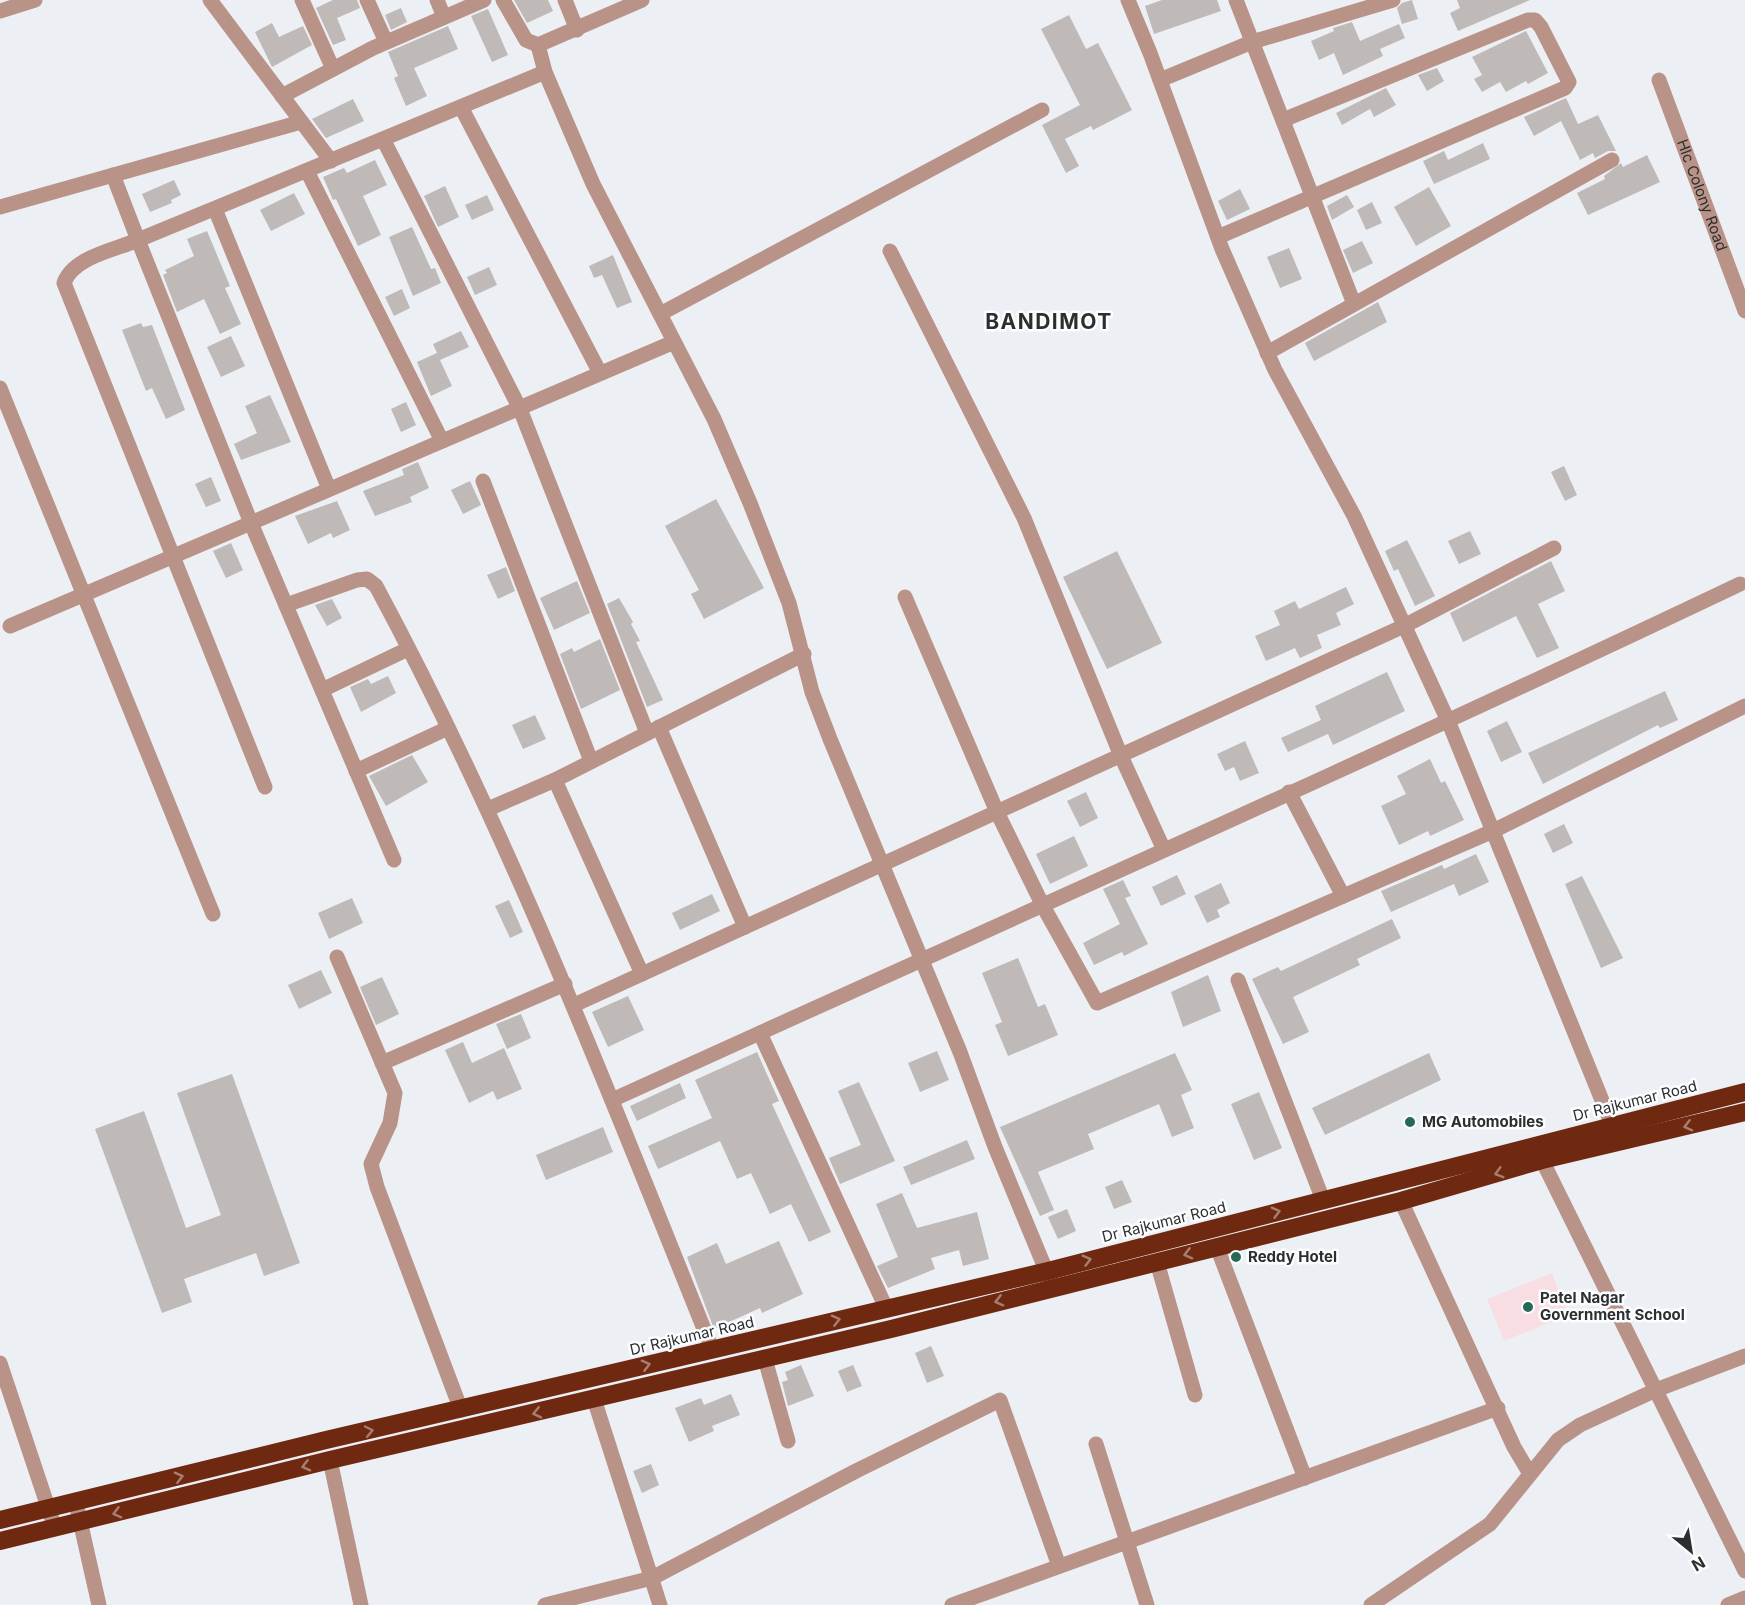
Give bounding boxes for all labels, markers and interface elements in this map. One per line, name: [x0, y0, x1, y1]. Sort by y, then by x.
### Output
street label: Hlc Colony Road: [1673, 137, 1732, 254]
district label: BANDIMOT: [985, 309, 1113, 334]
street label: Dr Rajkumar Road: [1571, 1076, 1699, 1125]
place label: MG Automobiles: [1422, 1112, 1544, 1131]
marker: MG Automobiles: [1403, 1115, 1417, 1129]
one-way arrow: [1683, 1119, 1693, 1132]
one-way arrow: [1494, 1166, 1505, 1178]
street label: Dr Rajkumar Road: [1100, 1197, 1228, 1246]
one-way arrow: [1271, 1207, 1281, 1220]
one-way arrow: [1183, 1247, 1194, 1259]
place label: Reddy Hotel: [1248, 1247, 1337, 1266]
marker: Reddy Hotel: [1229, 1250, 1243, 1264]
one-way arrow: [1082, 1255, 1092, 1268]
place label: Patel Nagar Government School: [1540, 1288, 1685, 1324]
one-way arrow: [994, 1294, 1004, 1307]
marker: Patel Nagar Government School: [1521, 1300, 1535, 1314]
street label: Dr Rajkumar Road: [628, 1312, 756, 1359]
one-way arrow: [831, 1314, 841, 1327]
one-way arrow: [641, 1359, 651, 1372]
one-way arrow: [533, 1405, 543, 1418]
one-way arrow: [363, 1425, 373, 1438]
one-way arrow: [302, 1458, 312, 1471]
one-way arrow: [174, 1471, 184, 1484]
one-way arrow: [112, 1506, 122, 1519]
north arrow: [1661, 1521, 1721, 1581]
text: N: [1688, 1552, 1709, 1576]

